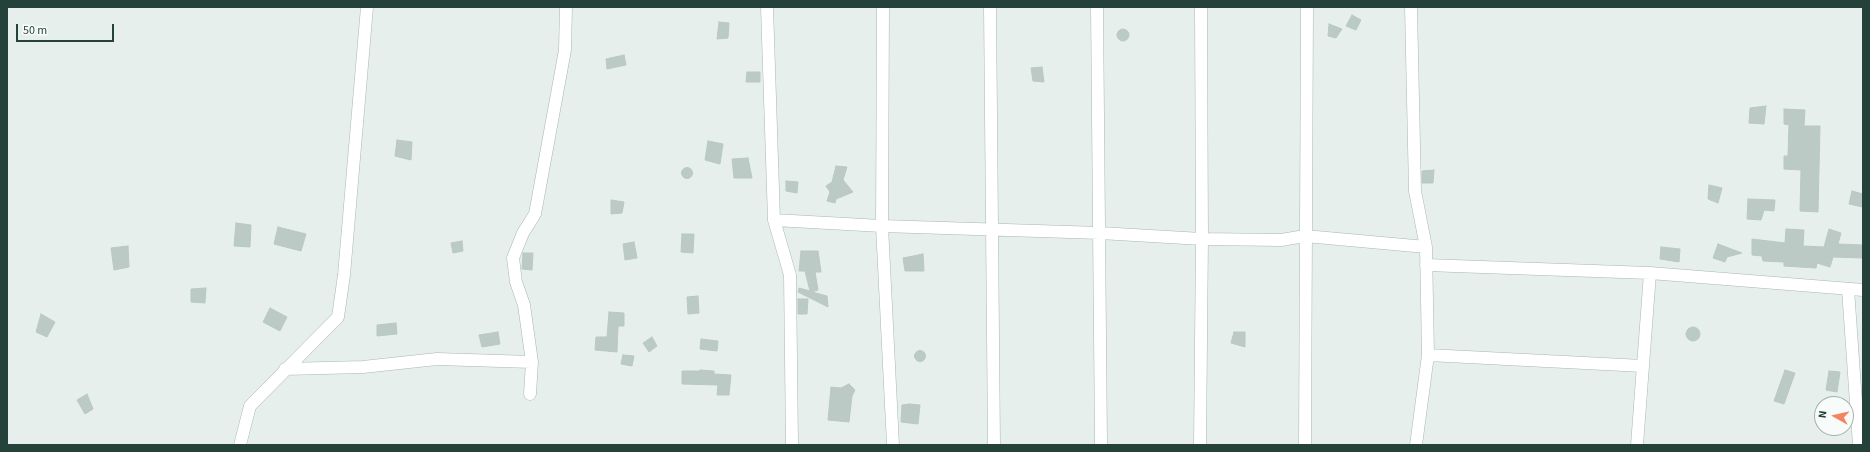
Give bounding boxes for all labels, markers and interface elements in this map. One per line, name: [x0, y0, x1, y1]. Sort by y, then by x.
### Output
scale bar: [18, 16, 116, 42]
text: 50 m: [23, 22, 47, 39]
north arrow: [1814, 396, 1854, 436]
text: N: [1815, 410, 1831, 419]

